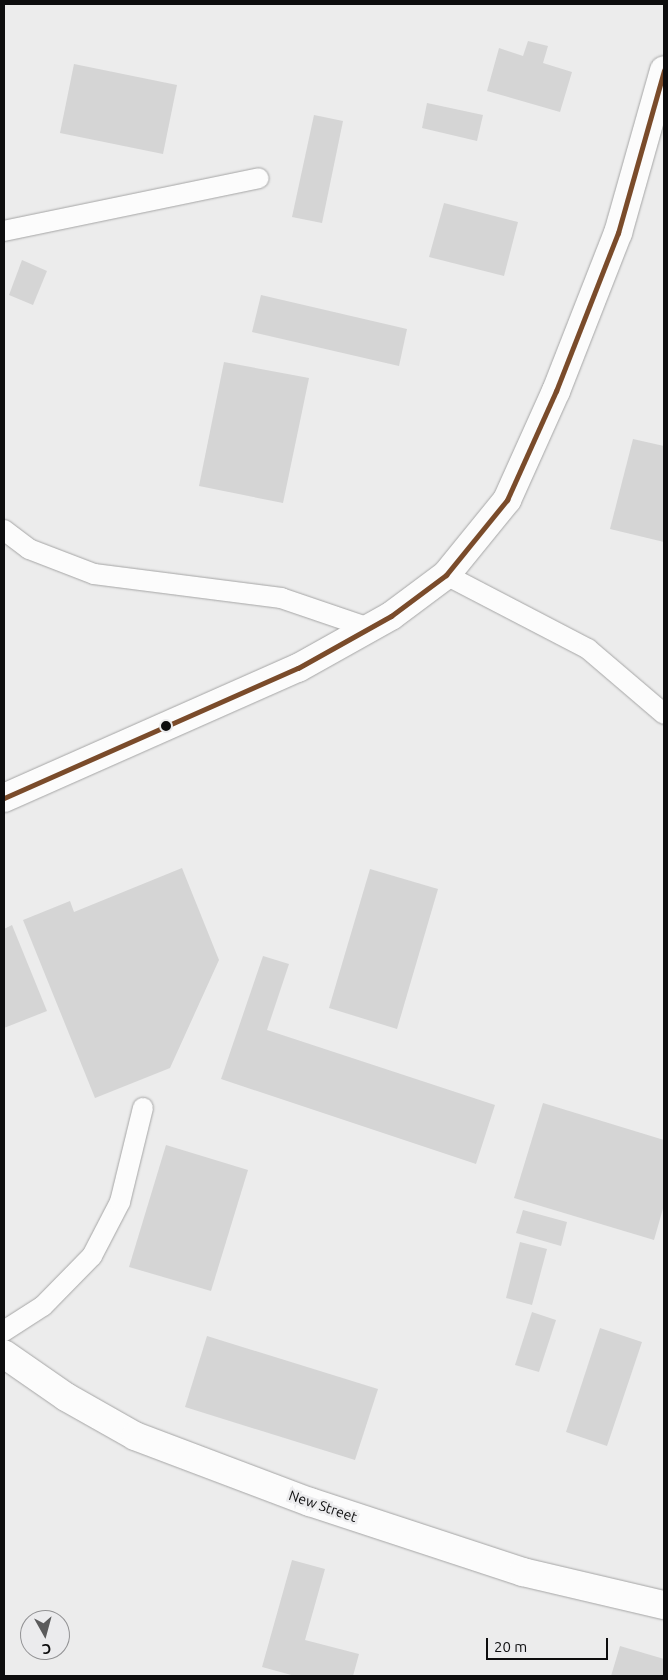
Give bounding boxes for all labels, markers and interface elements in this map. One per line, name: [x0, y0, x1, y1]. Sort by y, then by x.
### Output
unlabelled marker: [161, 721, 171, 731]
street label: New Street: [287, 1487, 359, 1525]
north arrow: [20, 1610, 70, 1660]
scale bar: [488, 1628, 610, 1660]
text: 20 m: [494, 1638, 527, 1655]
text: С: [41, 1640, 52, 1657]

